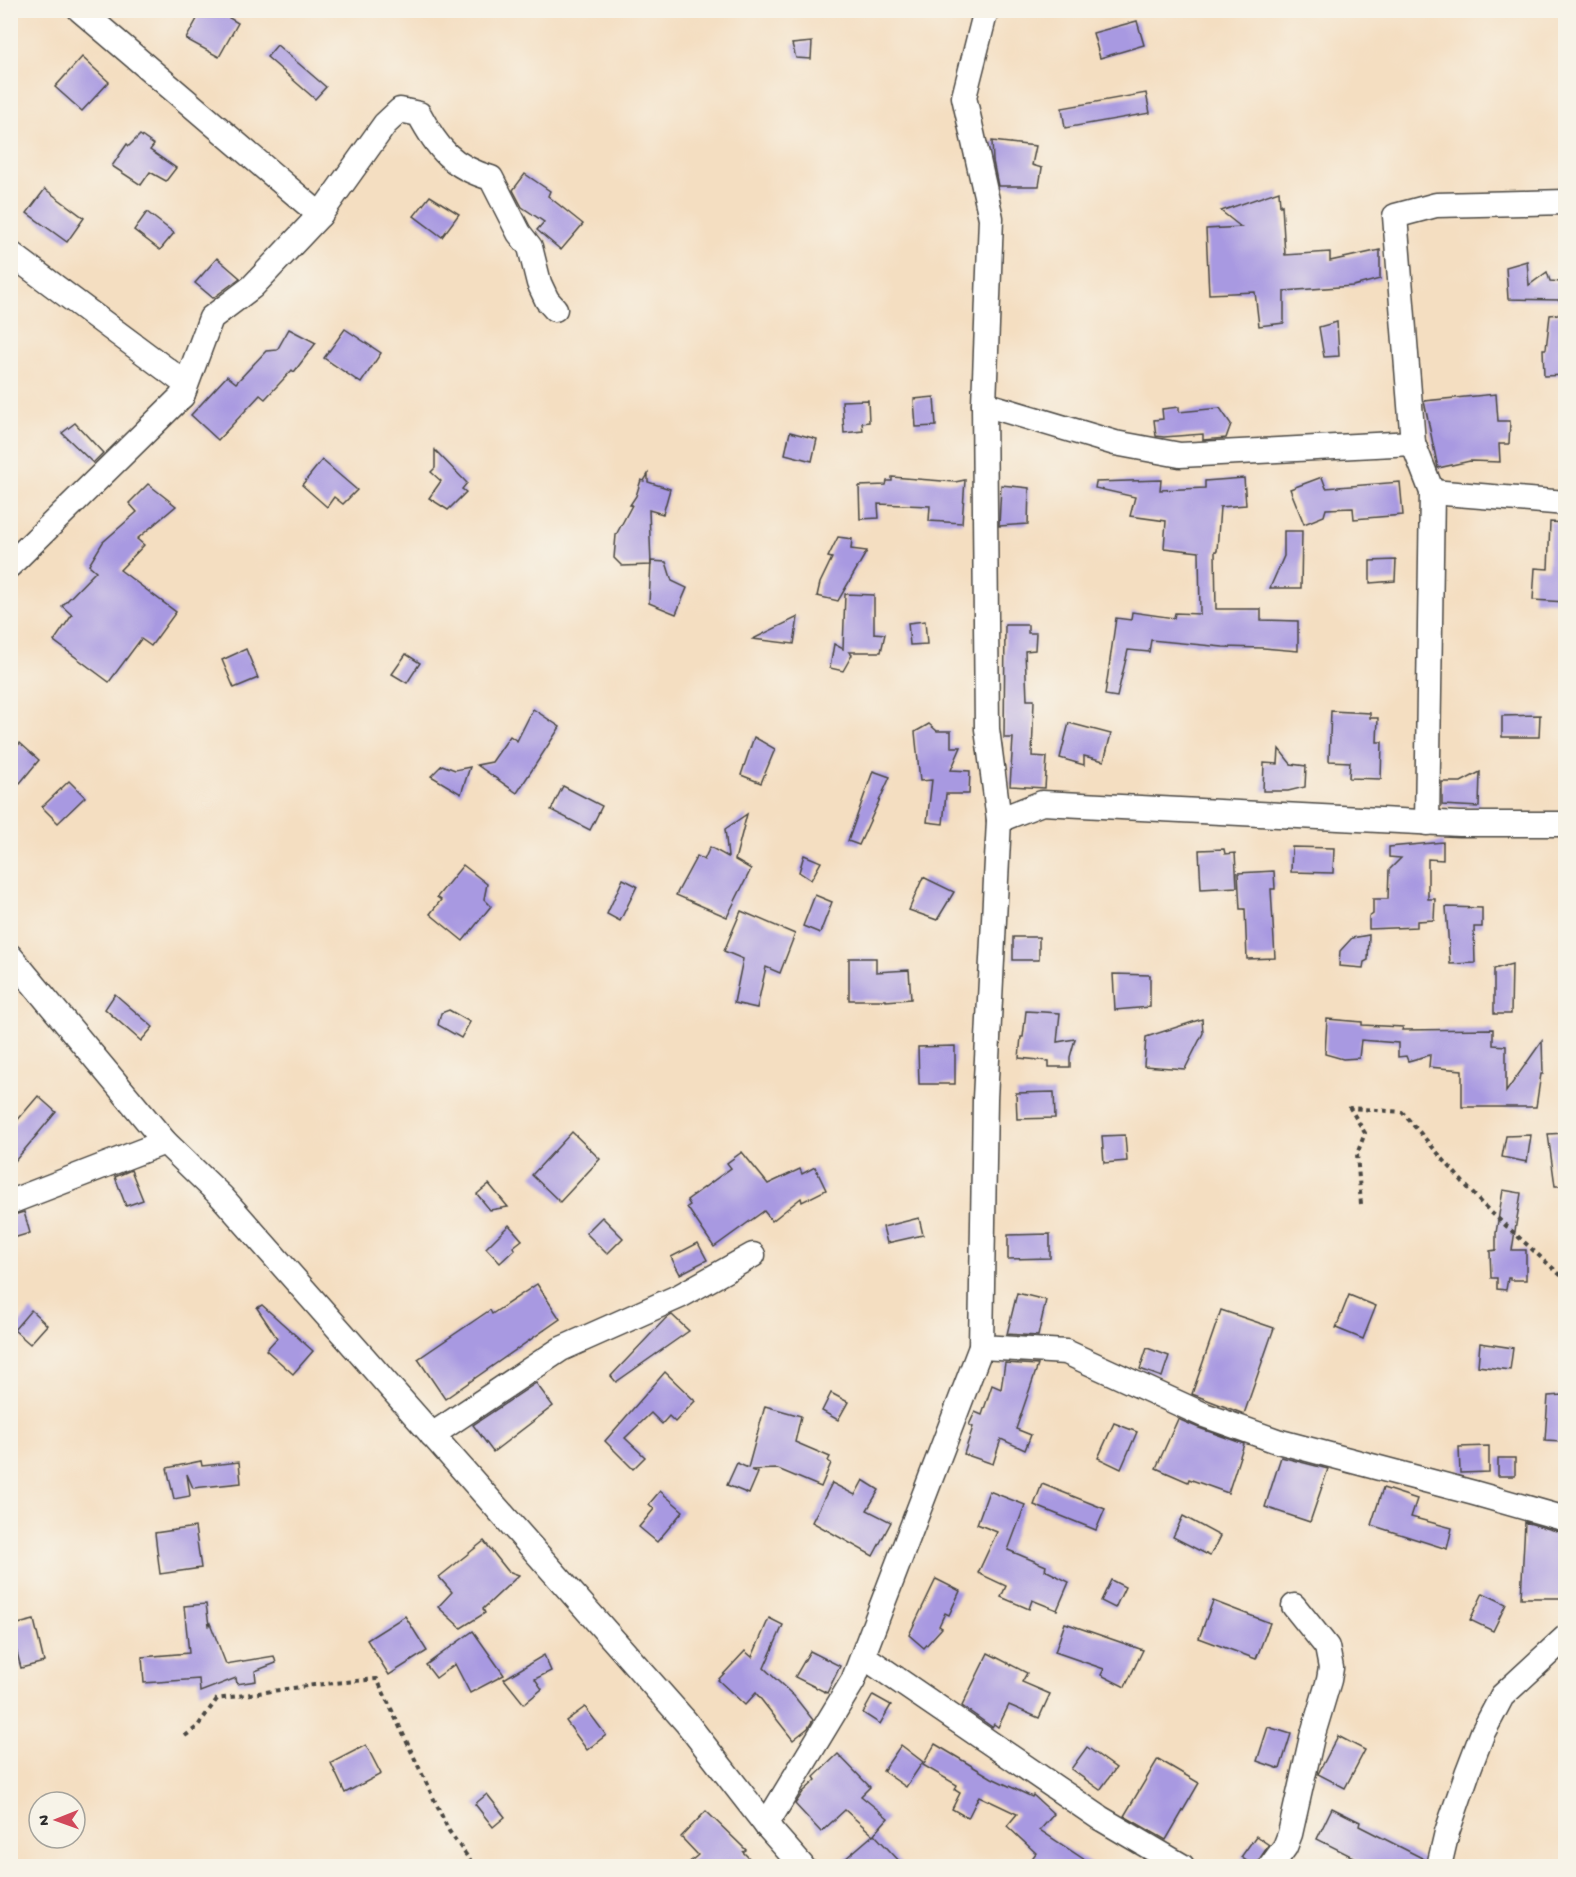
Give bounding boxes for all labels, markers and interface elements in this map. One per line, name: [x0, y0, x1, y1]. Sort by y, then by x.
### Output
north arrow: [27, 1790, 87, 1850]
text: N: [36, 1814, 55, 1826]

